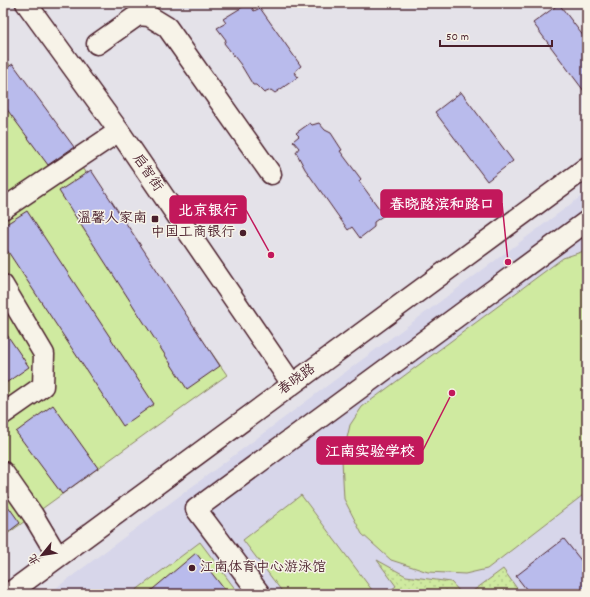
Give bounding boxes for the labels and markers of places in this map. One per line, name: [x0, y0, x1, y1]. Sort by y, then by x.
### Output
callout: 春晓路滨和路口: [381, 190, 502, 217]
callout: 北京银行: [170, 196, 246, 223]
place label: 温馨人家南: [77, 209, 147, 229]
marker: 温馨人家南: [150, 214, 160, 224]
place label: 中国工商银行: [151, 223, 235, 243]
marker: 中国工商银行: [238, 228, 248, 238]
callout: 江南实验学校: [317, 437, 423, 464]
place label: 江南体育中心游泳馆: [200, 558, 326, 578]
marker: 江南体育中心游泳馆: [187, 563, 197, 573]

